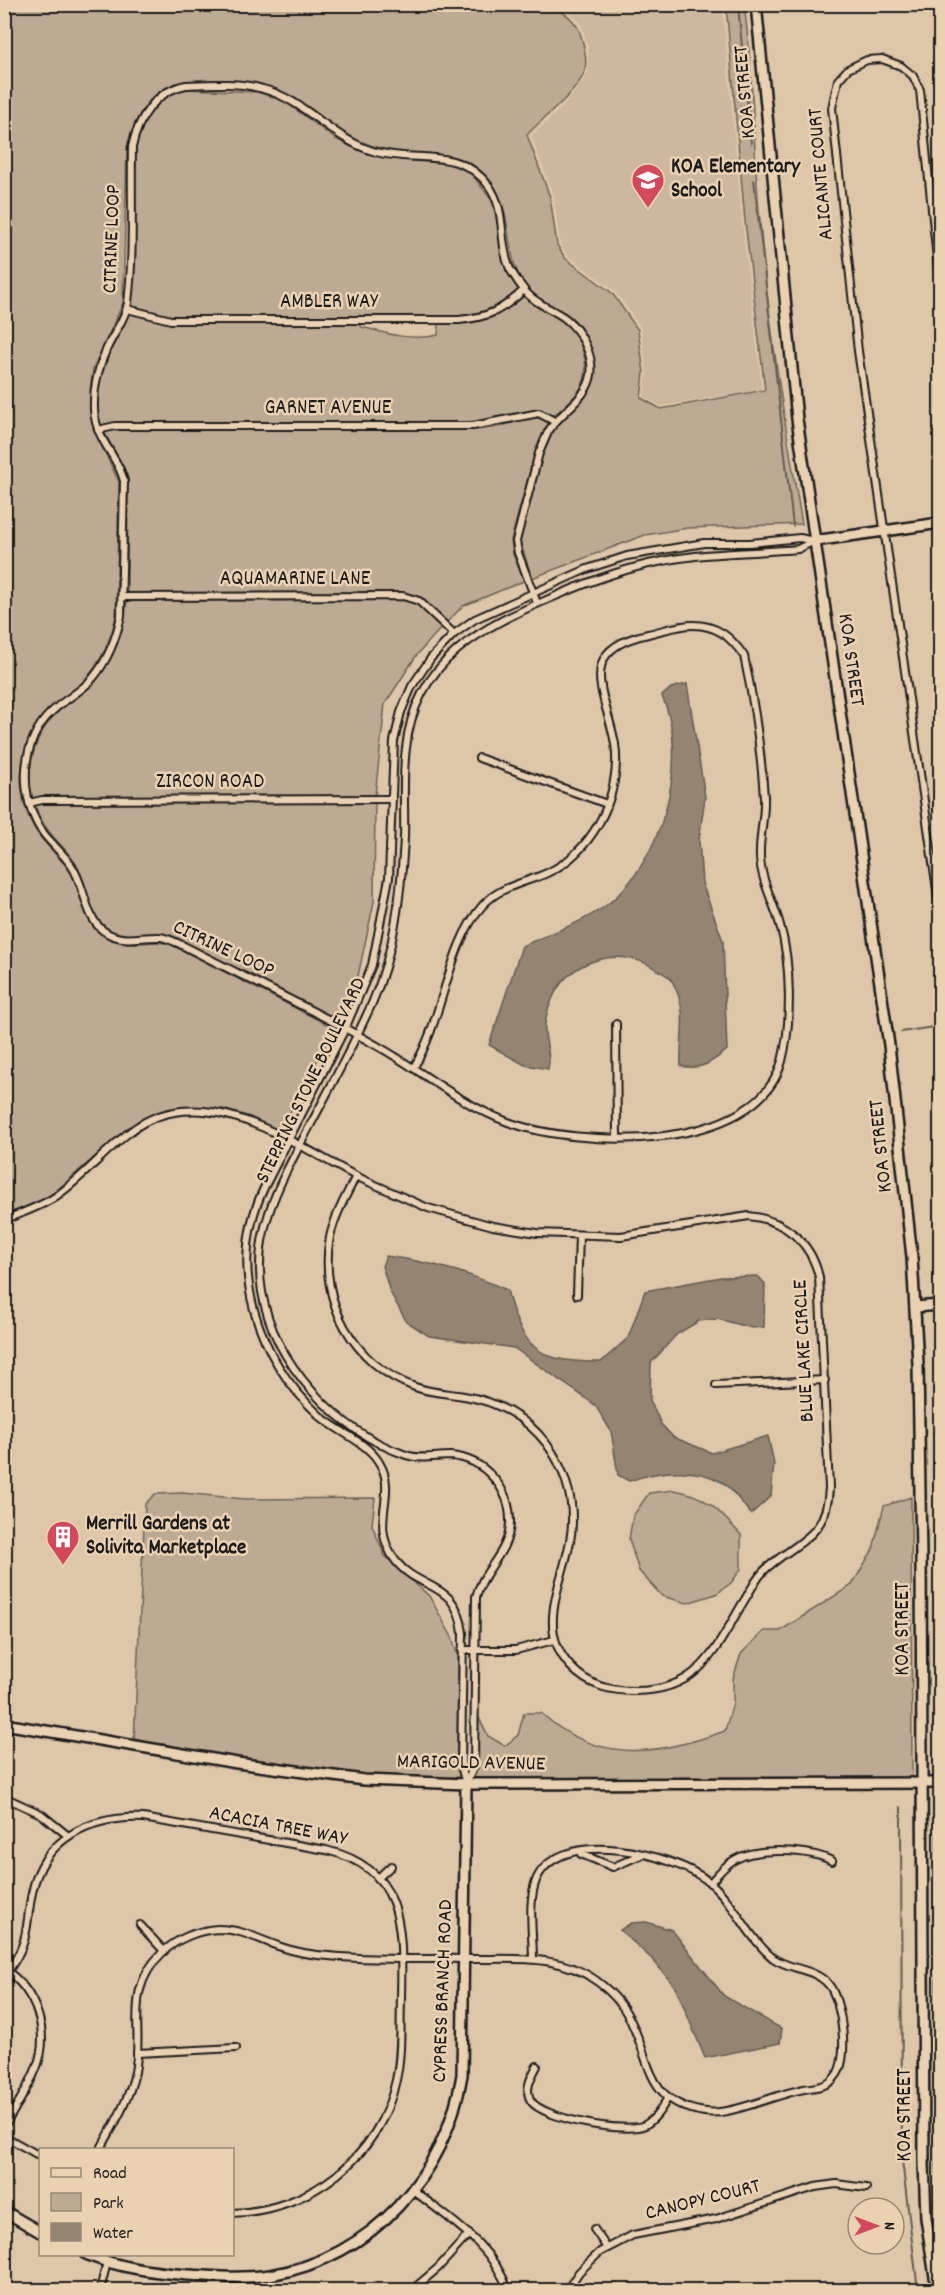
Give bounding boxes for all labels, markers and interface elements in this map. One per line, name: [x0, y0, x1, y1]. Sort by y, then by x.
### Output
street label: KOA STREET: [727, 44, 765, 140]
street label: ALICANTE COURT: [801, 106, 843, 241]
place label: KOA Elementary School: [671, 153, 802, 207]
school or university icon: KOA Elementary School: [630, 162, 666, 209]
street label: CITRINE LOOP: [96, 184, 130, 294]
street label: AMBLER WAY: [280, 288, 379, 318]
street label: GARNET AVENUE: [265, 394, 392, 424]
street label: AQUAMARINE LANE: [220, 565, 371, 595]
street label: KOA STREET: [829, 612, 871, 709]
street label: ZIRCON ROAD: [156, 768, 264, 798]
street label: CITRINE LOOP: [167, 913, 279, 987]
street label: STEPPING STONE BOULEVARD: [249, 973, 375, 1189]
street label: KOA STREET: [862, 1097, 902, 1194]
street label: BLUE LAKE CIRCLE: [786, 1278, 824, 1423]
place label: Merrill Gardens at Solivita Marketplace: [86, 1510, 246, 1564]
building icon: Merrill Gardens at Solivita Marketplace: [45, 1519, 81, 1566]
street label: KOA STREET: [889, 1582, 919, 1676]
street label: MARIGOLD AVENUE: [396, 1748, 546, 1780]
street label: ACACIA TREE WAY: [206, 1799, 351, 1855]
street label: CYPRESS BRANCH ROAD: [426, 1899, 462, 2083]
street label: KOA STREET: [891, 2068, 921, 2162]
legend: [39, 2148, 234, 2256]
text: Road: [93, 2162, 127, 2187]
street label: CANOPY COURT: [642, 2172, 764, 2230]
text: Park: [93, 2192, 124, 2217]
north arrow: [846, 2196, 906, 2256]
text: Water: [93, 2222, 133, 2247]
text: N: [877, 2222, 900, 2230]

